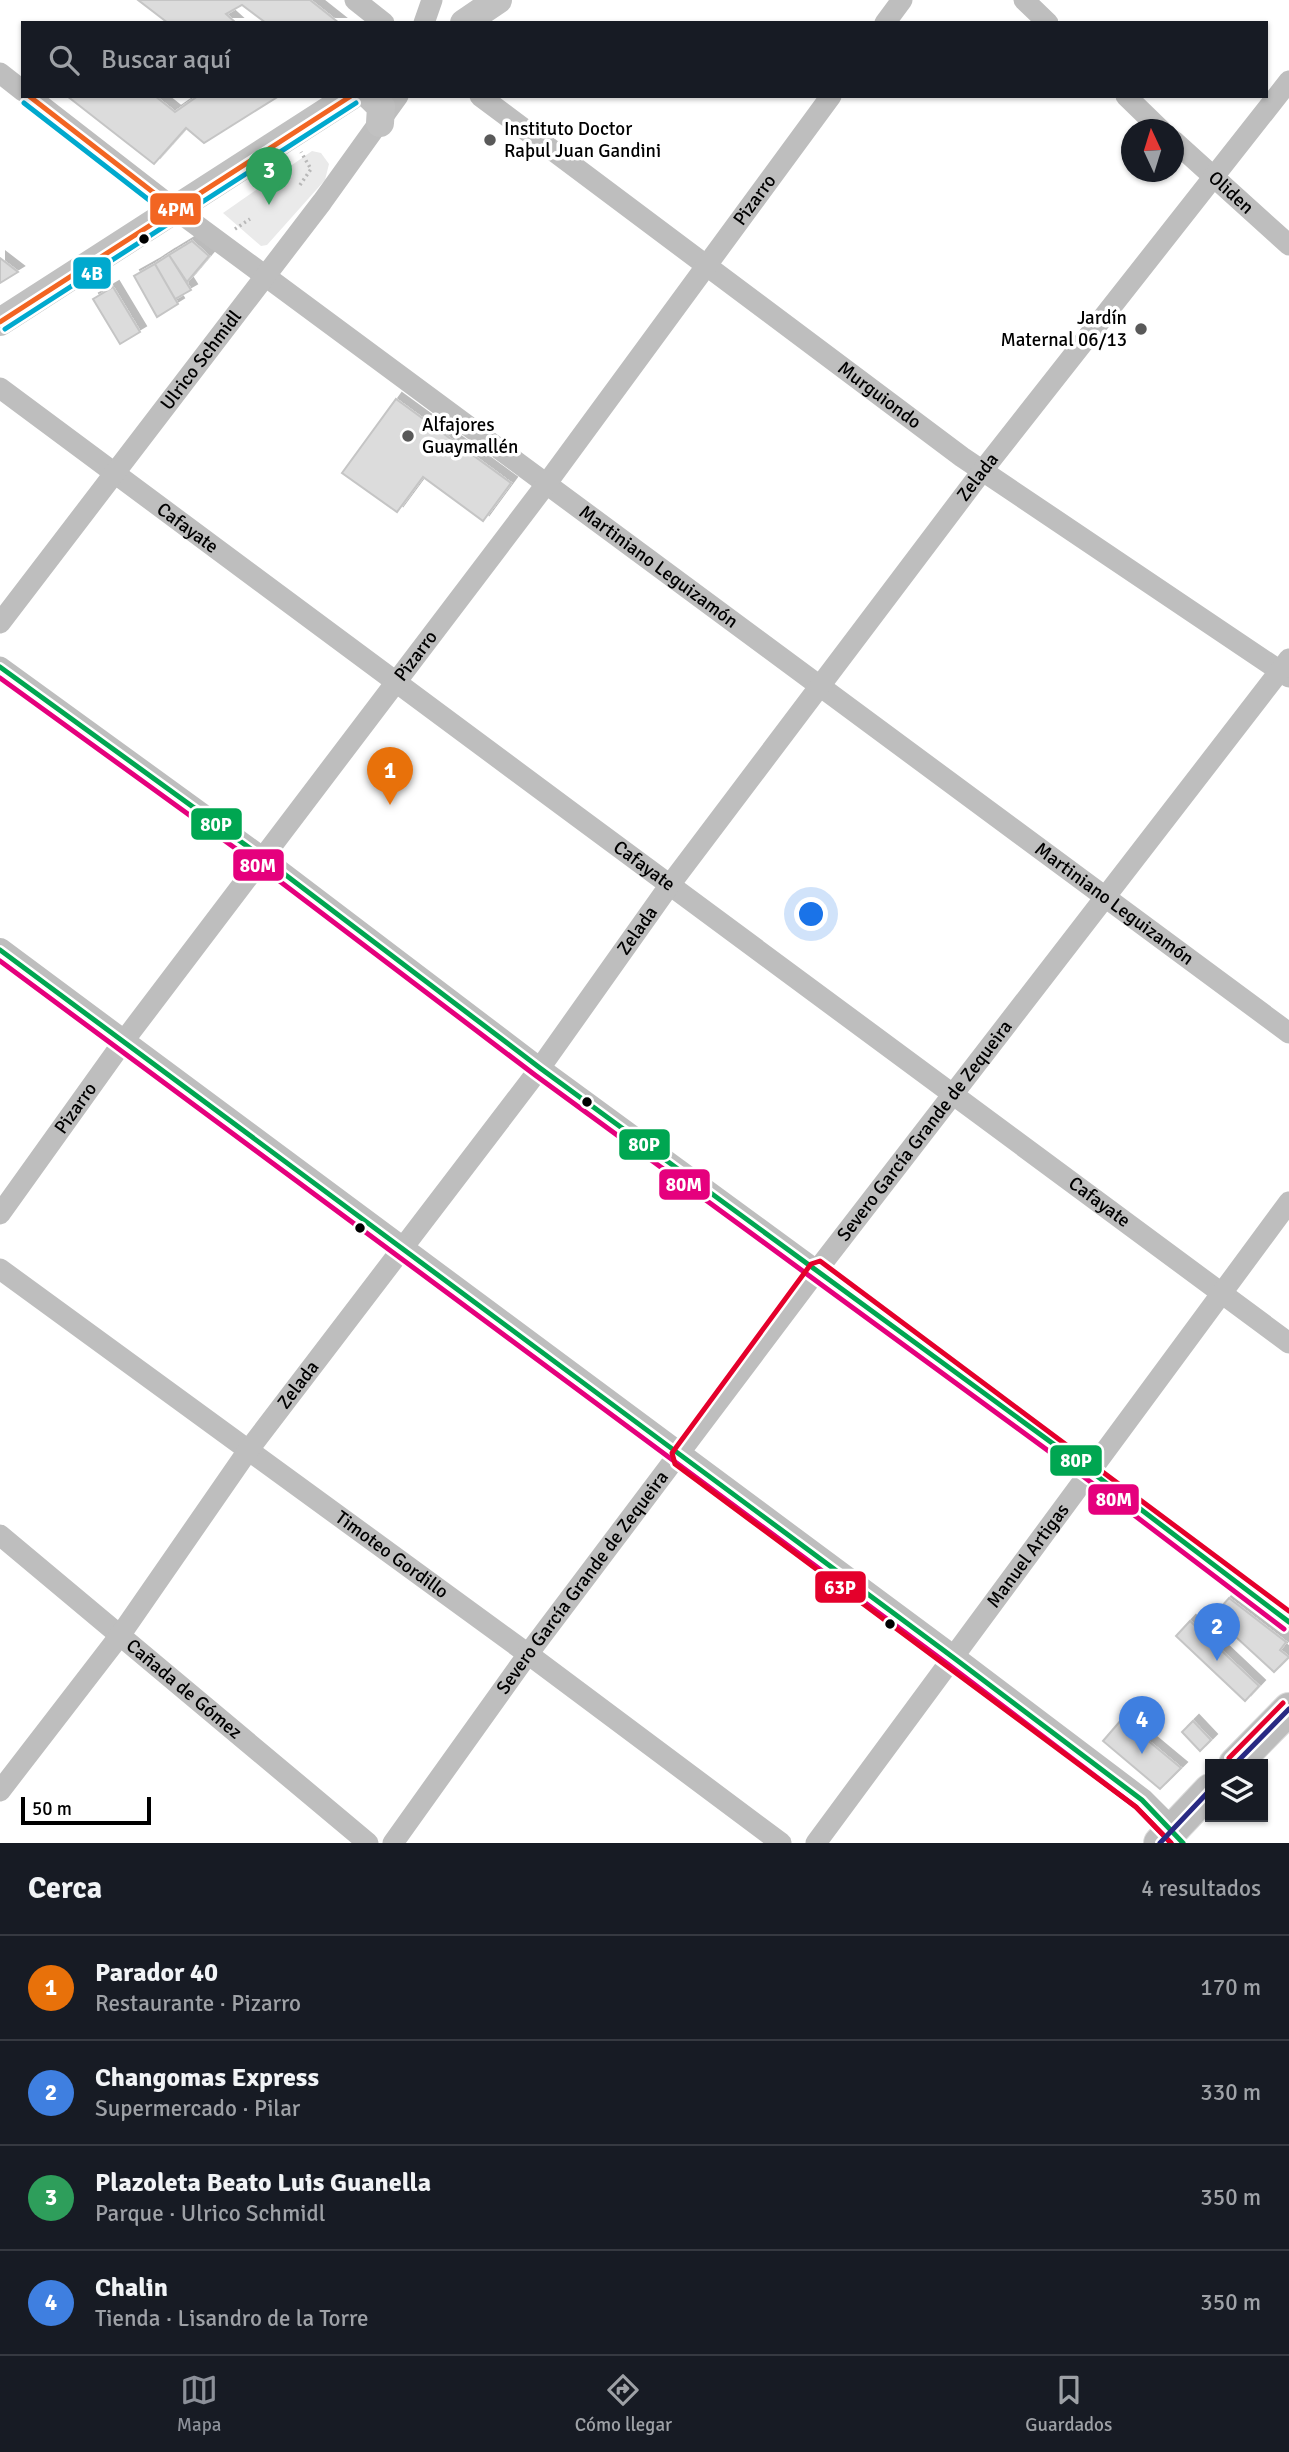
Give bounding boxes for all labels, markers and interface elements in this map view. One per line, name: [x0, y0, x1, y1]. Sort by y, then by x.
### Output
search box: [21, 21, 1268, 98]
icon: search: [45, 41, 83, 79]
text: Buscar aquí: [101, 44, 231, 76]
place label: Instituto Doctor Raþul Juan Gandini: [504, 117, 661, 163]
north arrow: [1121, 119, 1184, 182]
marker: Instituto Doctor Raþul Juan Gandini: [482, 132, 498, 148]
pin: 3: [246, 147, 292, 205]
street label: Oliden: [1203, 166, 1259, 219]
street label: Pizarro: [728, 170, 781, 230]
line badge: 4PM: [149, 192, 202, 226]
text: 4PM: [157, 198, 195, 222]
unlabelled marker: [137, 232, 151, 246]
line badge: 4B: [72, 256, 112, 290]
text: 4B: [81, 262, 103, 286]
street label: Ulrico Schmidl: [155, 305, 247, 415]
place label: Jardín Maternal 06/13: [1000, 306, 1127, 352]
marker: Jardín Maternal 06/13: [1133, 321, 1149, 337]
street label: Murguiondo: [833, 356, 926, 434]
place label: Alfajores Guaymallén: [422, 413, 518, 459]
marker: Alfajores Guaymallén: [400, 428, 416, 444]
street label: Zelada: [952, 448, 1004, 506]
street label: Cafayate: [152, 497, 223, 559]
street label: Martiniano Leguizamón: [574, 500, 743, 633]
street label: Pizarro: [389, 626, 443, 686]
pin: 1: [367, 747, 413, 805]
line badge: 80P: [190, 807, 243, 841]
text: 80P: [200, 813, 232, 837]
street label: Cafayate: [608, 835, 680, 897]
street label: Martiniano Leguizamón: [1030, 837, 1199, 971]
line badge: 80M: [232, 848, 285, 882]
text: 80M: [240, 854, 276, 878]
your location: [794, 897, 828, 931]
street label: Zelada: [612, 901, 663, 960]
street label: Severo García Grande de Zequeira: [832, 1015, 1018, 1246]
street label: Pizarro: [49, 1078, 102, 1139]
unlabelled marker: [580, 1095, 594, 1109]
line badge: 80P: [618, 1128, 671, 1161]
text: 80P: [628, 1133, 660, 1157]
line badge: 80M: [658, 1168, 711, 1201]
street label: Cafayate: [1064, 1171, 1135, 1233]
text: 80M: [666, 1173, 702, 1197]
unlabelled marker: [353, 1221, 367, 1235]
street label: Zelada: [272, 1356, 324, 1414]
line badge: 80P: [1049, 1444, 1103, 1477]
text: 80P: [1060, 1449, 1092, 1473]
street label: Severo García Grande de Zequeira: [491, 1466, 674, 1699]
line badge: 80M: [1087, 1483, 1140, 1516]
text: 80M: [1096, 1488, 1132, 1512]
street label: Manuel Artigas: [982, 1499, 1074, 1613]
street label: Timoteo Gordillo: [331, 1506, 453, 1604]
line badge: 63P: [814, 1570, 867, 1604]
text: 63P: [824, 1576, 856, 1600]
pin: 2: [1194, 1603, 1240, 1661]
unlabelled marker: [883, 1617, 897, 1631]
street label: Cañada de Gómez: [121, 1634, 247, 1744]
pin: 4: [1119, 1696, 1165, 1754]
map controls: [1205, 1759, 1268, 1822]
button: layers: [1205, 1759, 1268, 1822]
scale bar: [21, 1794, 150, 1826]
text: 50 m: [32, 1797, 72, 1821]
text: Cerca: [28, 1870, 102, 1907]
text: 4 resultados: [1141, 1874, 1261, 1903]
text: Parador 40: [95, 1957, 218, 1989]
text: 1: [45, 1973, 57, 2002]
text: 170 m: [1200, 1973, 1261, 2002]
text: Restaurante · Pizarro: [95, 1989, 301, 2018]
text: Changomas Express: [95, 2062, 319, 2094]
text: 2: [45, 2078, 57, 2107]
text: 330 m: [1200, 2078, 1261, 2107]
text: Supermercado · Pilar: [95, 2094, 300, 2123]
text: Plazoleta Beato Luis Guanella: [95, 2167, 431, 2199]
text: 3: [45, 2183, 57, 2212]
text: 350 m: [1200, 2183, 1261, 2212]
text: Parque · Ulrico Schmidl: [95, 2199, 325, 2228]
text: Chalin: [95, 2272, 168, 2304]
text: 4: [45, 2288, 57, 2317]
text: 350 m: [1200, 2288, 1261, 2317]
text: Tienda · Lisandro de la Torre: [95, 2304, 369, 2333]
tab: Mapa: [177, 2371, 221, 2437]
tab: Cómo llegar: [575, 2371, 672, 2437]
tab: Guardados: [1025, 2371, 1112, 2437]

